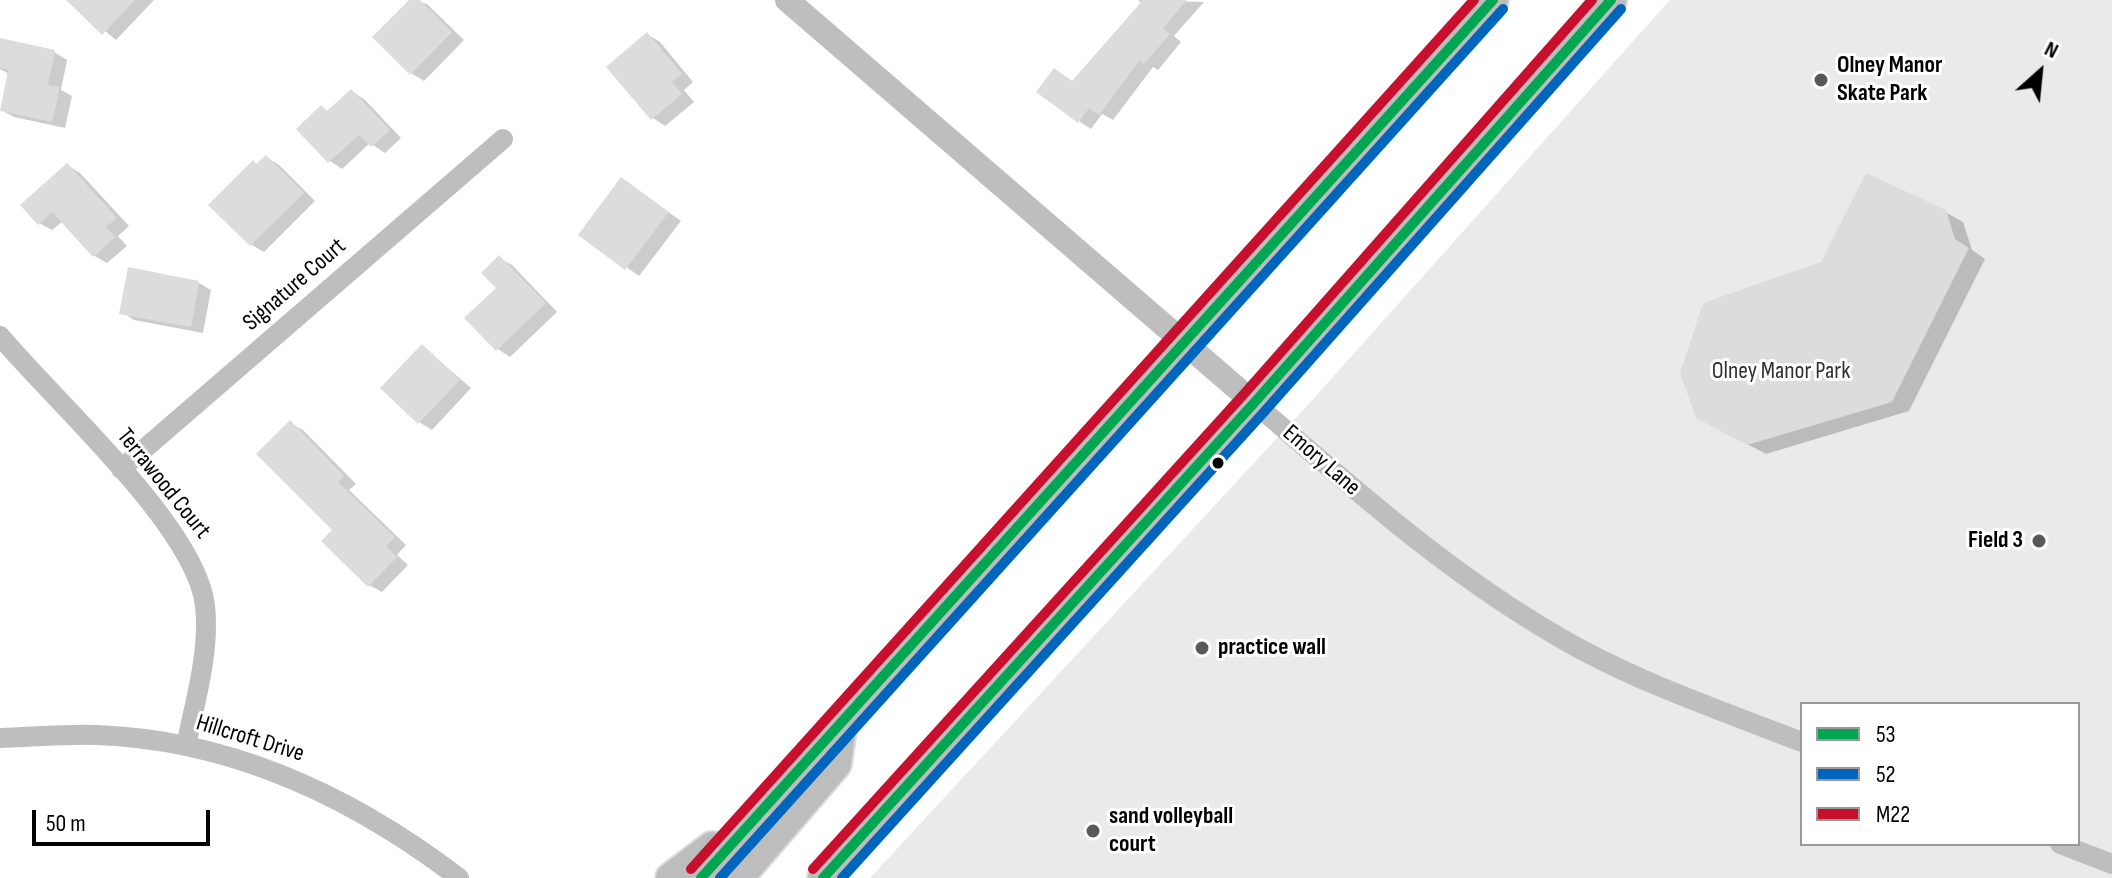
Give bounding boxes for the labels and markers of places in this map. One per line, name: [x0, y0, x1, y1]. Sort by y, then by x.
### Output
place label: Olney Manor Skate Park: [1837, 52, 1942, 108]
marker: Olney Manor Skate Park: [1812, 71, 1830, 89]
unlabelled marker: [1210, 455, 1226, 471]
place label: Field 3: [1968, 527, 2023, 555]
marker: Field 3: [2030, 532, 2048, 550]
place label: practice wall: [1218, 634, 1326, 662]
marker: practice wall: [1193, 639, 1211, 657]
place label: sand volleyball court: [1109, 803, 1233, 859]
marker: sand volleyball court: [1084, 822, 1102, 840]

